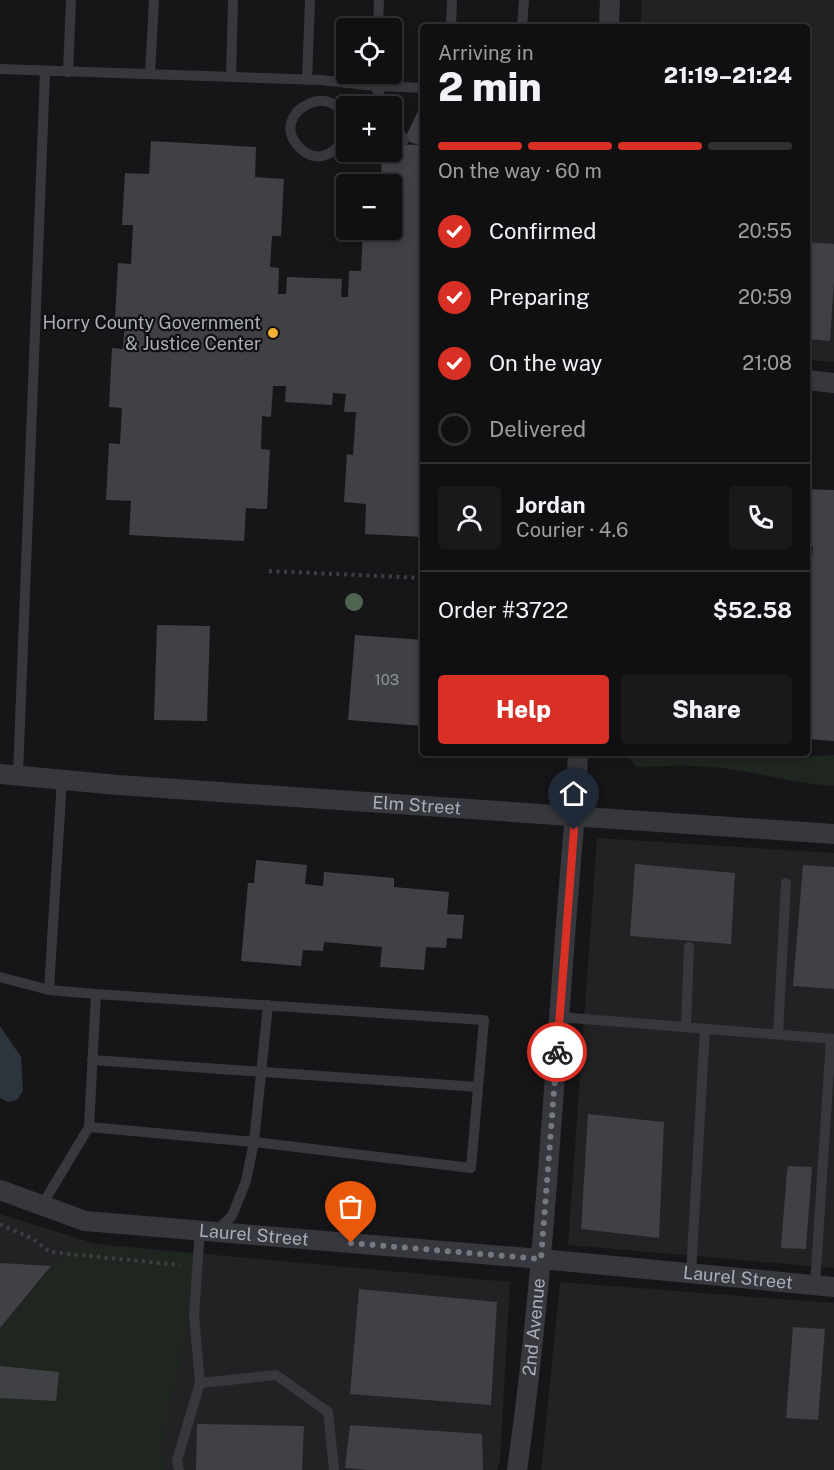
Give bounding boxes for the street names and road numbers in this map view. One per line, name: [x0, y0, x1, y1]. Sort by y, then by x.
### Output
street label: Elm Street: [372, 791, 462, 818]
street label: Laurel Street: [198, 1220, 310, 1250]
street label: Laurel Street: [682, 1262, 794, 1293]
street label: 2nd Avenue: [518, 1277, 549, 1377]

